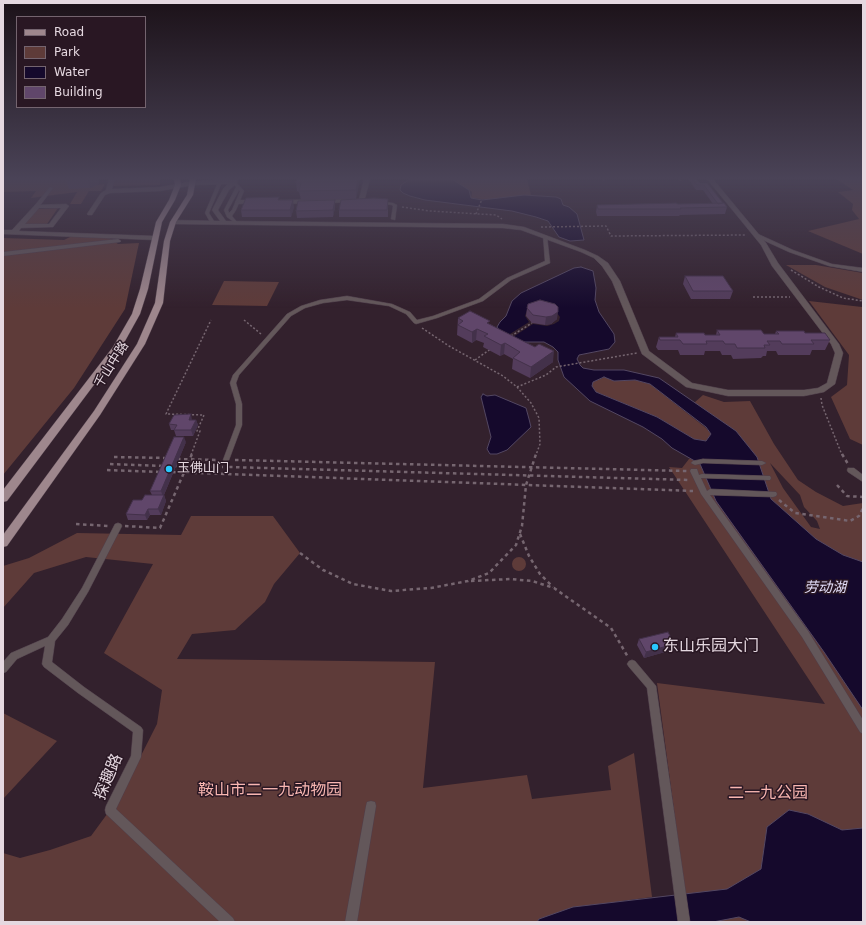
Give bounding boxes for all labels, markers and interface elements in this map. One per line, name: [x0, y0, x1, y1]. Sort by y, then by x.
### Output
legend: [16, 16, 146, 108]
text: Road: [54, 25, 84, 39]
text: Park: [54, 45, 80, 59]
text: Water: [54, 65, 89, 79]
text: Building: [54, 85, 103, 99]
street label: 千山中路: [92, 339, 132, 391]
place label: 玉佛山门: [177, 461, 229, 477]
marker: 玉佛山门: [164, 464, 174, 474]
water label: 劳动湖: [804, 580, 846, 596]
place label: 东山乐园大门: [663, 637, 759, 657]
marker: 东山乐园大门: [650, 642, 660, 652]
street label: 探趣路: [91, 751, 127, 803]
park label: 鞍山市二一九动物园: [198, 781, 342, 801]
park label: 二一九公园: [728, 784, 808, 804]

